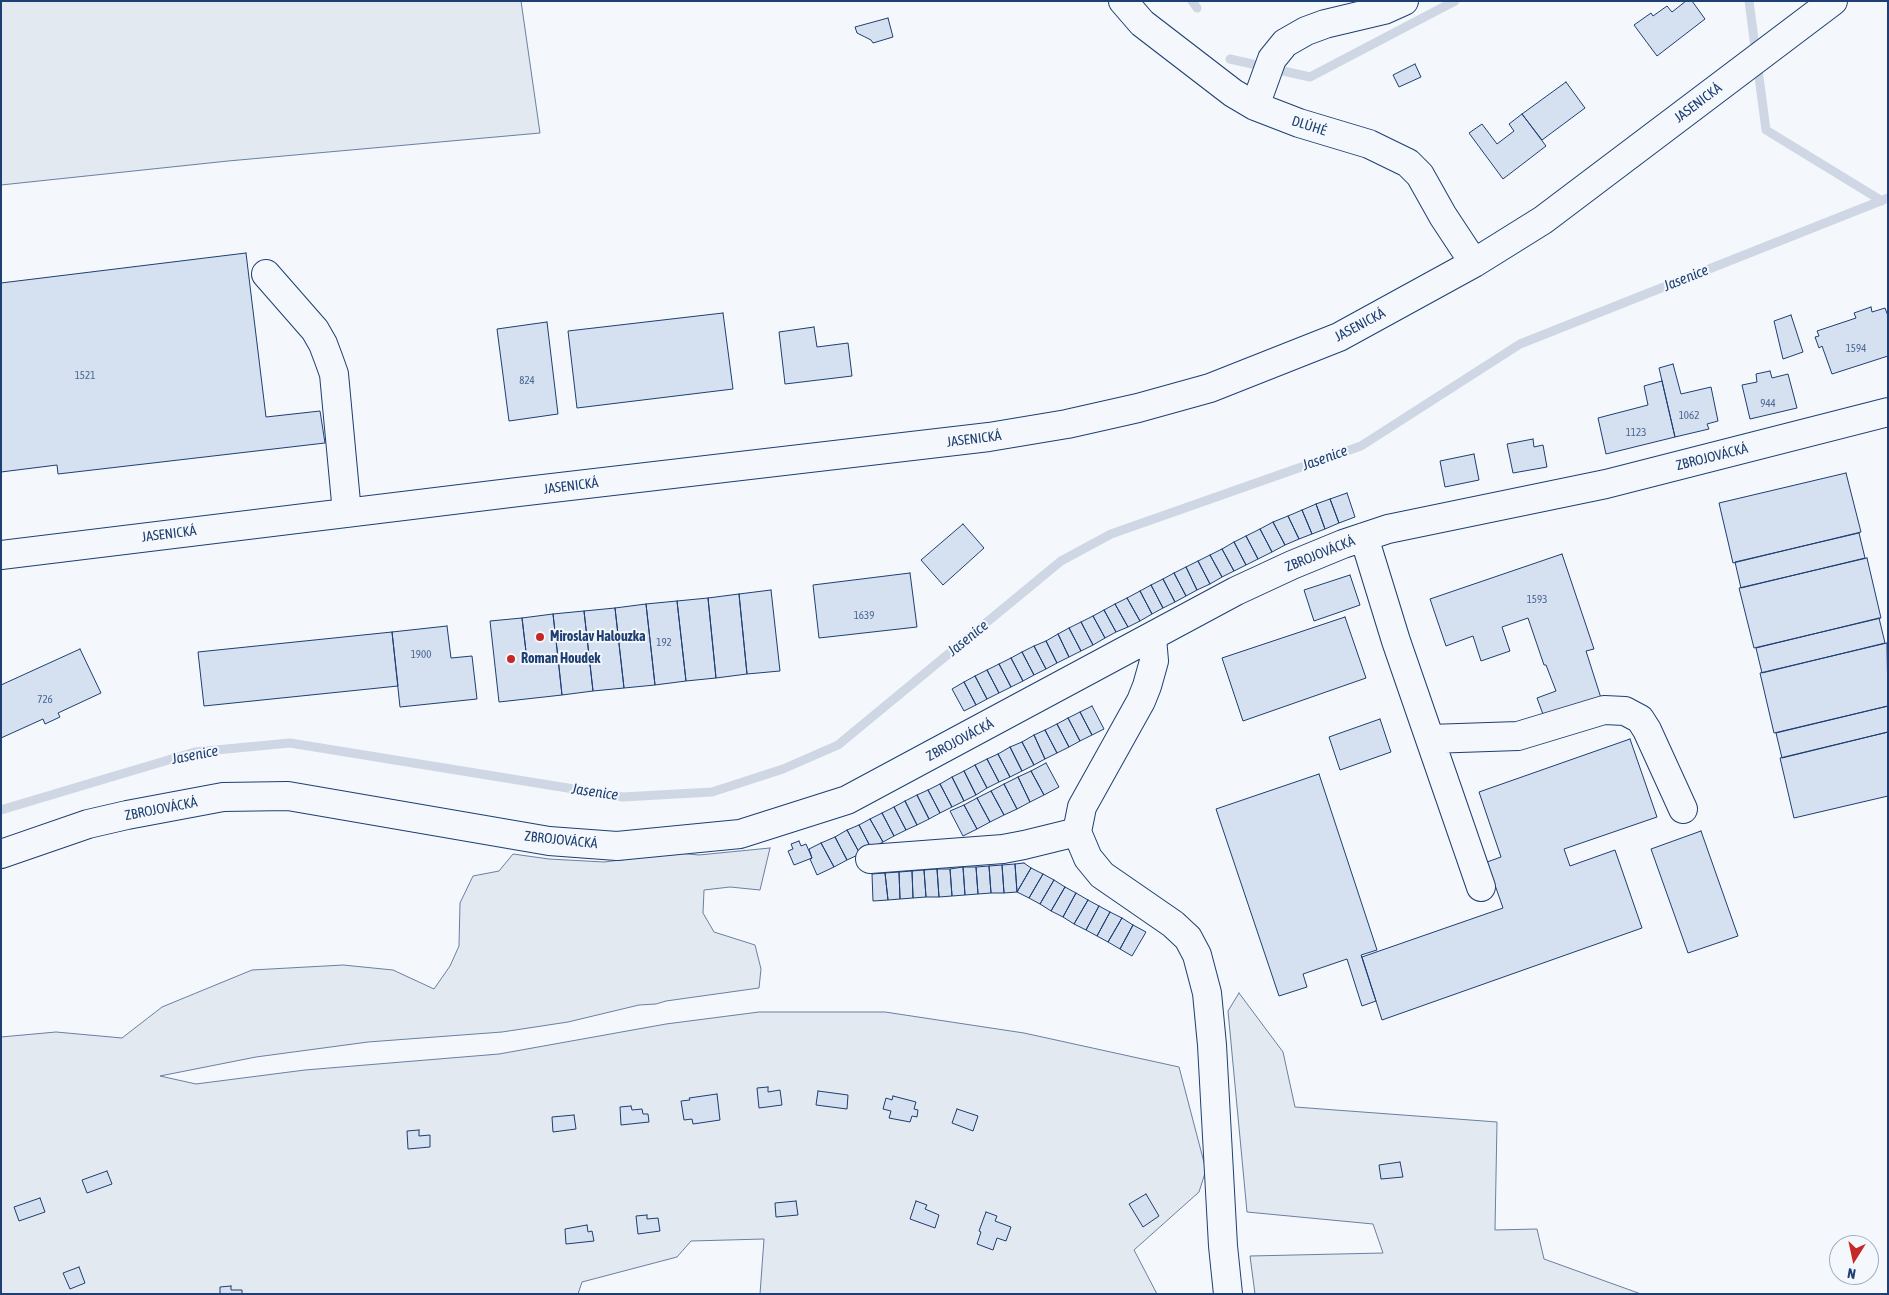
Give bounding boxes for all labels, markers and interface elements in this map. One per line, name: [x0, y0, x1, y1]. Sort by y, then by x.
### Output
street label: JASENICKÁ: [1671, 80, 1725, 126]
street label: DLÚHÉ: [1289, 113, 1329, 139]
water label: Jasenice: [1661, 261, 1711, 295]
street label: JASENICKÁ: [1332, 305, 1388, 345]
house number: 1594: [1846, 342, 1866, 356]
house number: 1521: [75, 369, 95, 383]
house number: 824: [519, 374, 535, 388]
house number: 944: [1760, 397, 1776, 411]
house number: 1062: [1679, 409, 1699, 423]
house number: 1123: [1626, 426, 1646, 440]
street label: JASENICKÁ: [946, 427, 1002, 451]
street label: ZBROJOVÁCKÁ: [1674, 440, 1750, 474]
water label: Jasenice: [1300, 442, 1350, 474]
street label: JASENICKÁ: [543, 474, 599, 498]
street label: JASENICKÁ: [141, 522, 197, 546]
street label: ZBROJOVÁCKÁ: [1283, 532, 1357, 576]
house number: 1593: [1527, 593, 1547, 607]
house number: 1639: [854, 609, 874, 623]
water label: Jasenice: [944, 616, 992, 660]
place label: Miroslav Halouzka: [550, 629, 645, 645]
marker: Miroslav Halouzka: [534, 631, 546, 643]
house number: 192: [656, 636, 672, 650]
house number: 1900: [411, 648, 431, 662]
place label: Roman Houdek: [521, 651, 601, 667]
marker: Roman Houdek: [505, 653, 517, 665]
house number: 726: [37, 693, 53, 707]
street label: ZBROJOVÁCKÁ: [924, 715, 996, 765]
water label: Jasenice: [170, 742, 220, 768]
water label: Jasenice: [570, 780, 620, 804]
street label: ZBROJOVÁCKÁ: [123, 794, 199, 824]
street label: ZBROJOVÁCKÁ: [524, 828, 598, 852]
north arrow: [1829, 1235, 1879, 1285]
text: N: [1846, 1265, 1857, 1282]

